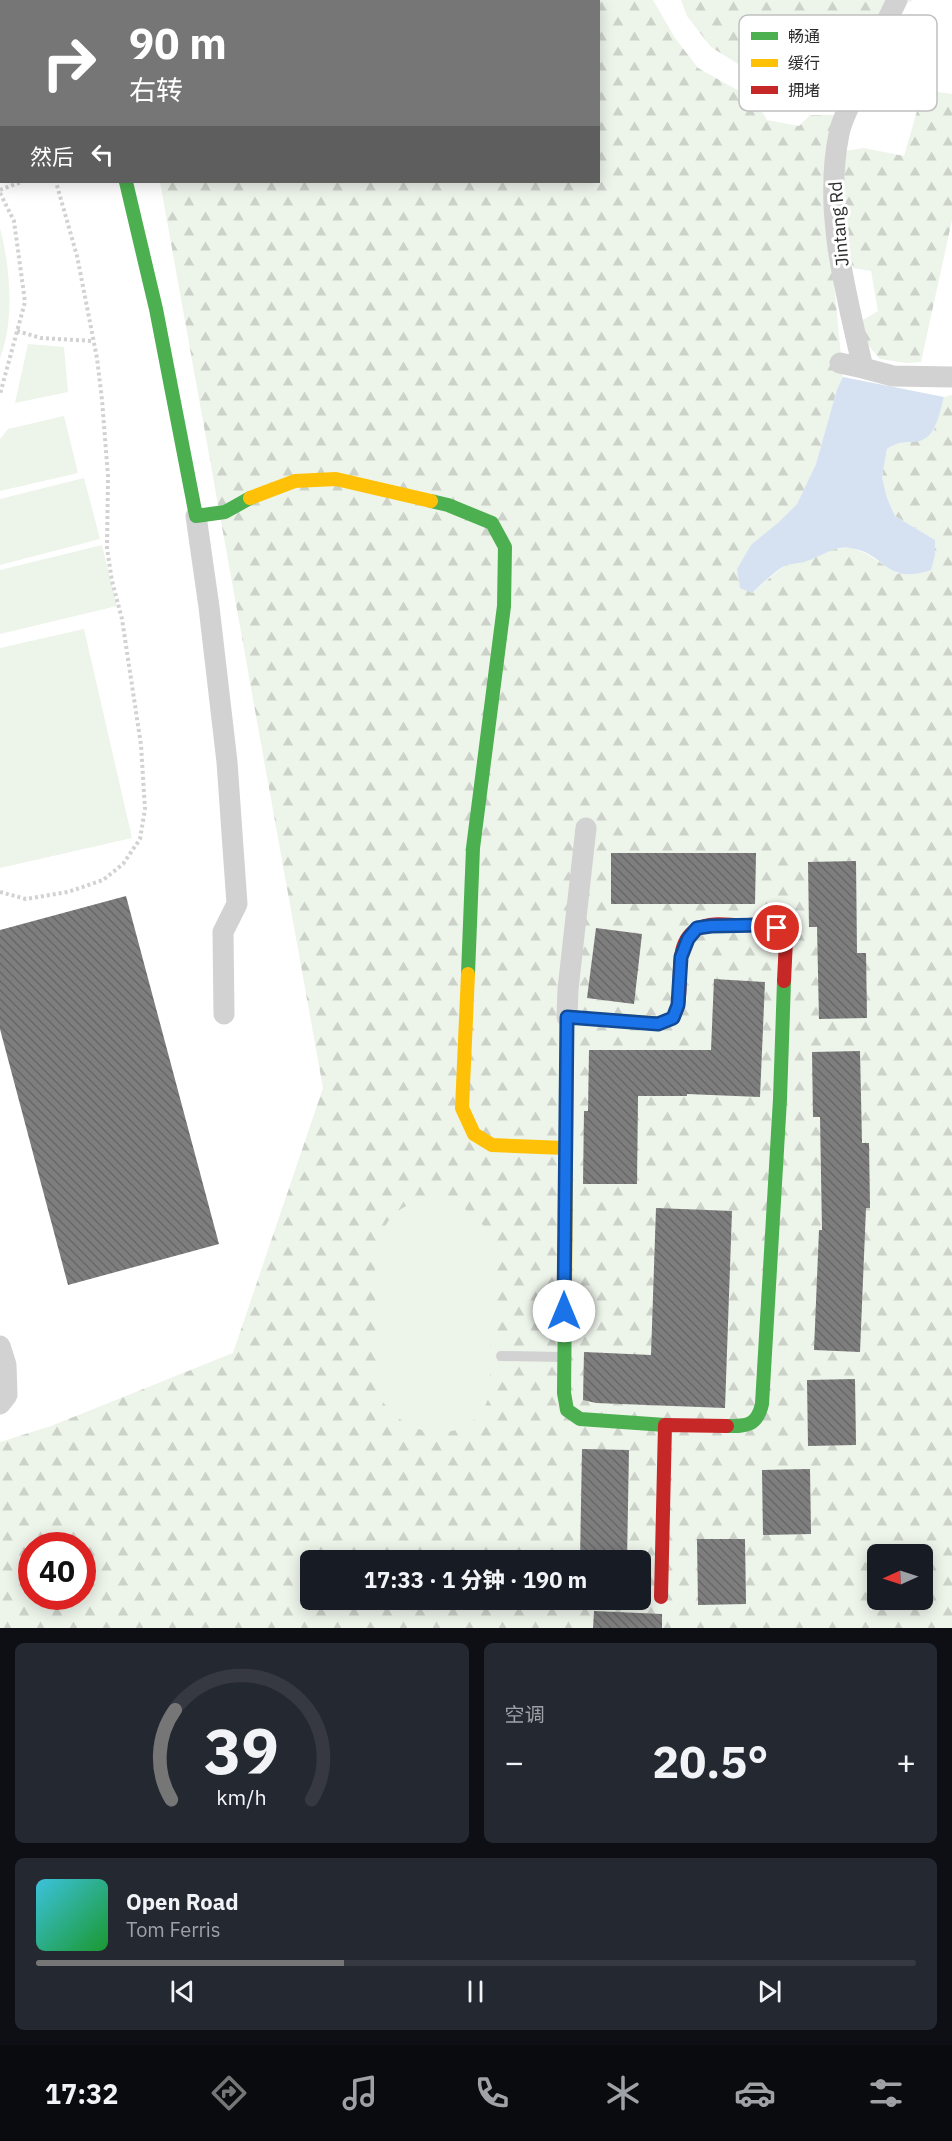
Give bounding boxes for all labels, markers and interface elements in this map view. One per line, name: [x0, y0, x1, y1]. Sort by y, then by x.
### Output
legend: [739, 15, 937, 111]
text: 90 m: [129, 16, 227, 71]
icon: right: [30, 24, 108, 102]
text: 畅通: [788, 26, 820, 46]
text: 缓行: [788, 53, 820, 73]
text: 右转: [129, 72, 183, 107]
text: 拥堵: [788, 80, 820, 100]
icon: left: [86, 138, 119, 171]
text: 然后: [30, 142, 74, 171]
street label: Jintang Rd: [823, 180, 854, 268]
pin: [751, 902, 802, 953]
icon: arrive: [760, 911, 793, 944]
position arrow: [532, 1279, 596, 1343]
speed limit sign: 40: [18, 1532, 96, 1610]
north arrow: [867, 1544, 933, 1610]
map controls: [867, 1544, 933, 1610]
text: 17:33 · 1 分钟 · 190 m: [364, 1565, 587, 1594]
text: 空调: [505, 1701, 545, 1728]
text: 39: [204, 1710, 279, 1791]
text: 20.5°: [652, 1732, 768, 1790]
text: −: [505, 1740, 524, 1783]
text: +: [896, 1740, 916, 1783]
text: km/h: [217, 1783, 267, 1811]
text: Open Road: [126, 1887, 239, 1916]
text: Tom Ferris: [126, 1916, 221, 1943]
icon: previous: [166, 1975, 199, 2008]
icon: pause: [459, 1975, 492, 2008]
icon: next: [753, 1975, 786, 2008]
icon: directions: [208, 2072, 250, 2114]
icon: music: [339, 2072, 381, 2114]
icon: phone: [471, 2072, 513, 2114]
icon: climate: [602, 2072, 644, 2114]
icon: car: [734, 2072, 776, 2114]
icon: filters: [865, 2072, 907, 2114]
text: 17:32: [45, 2076, 118, 2111]

